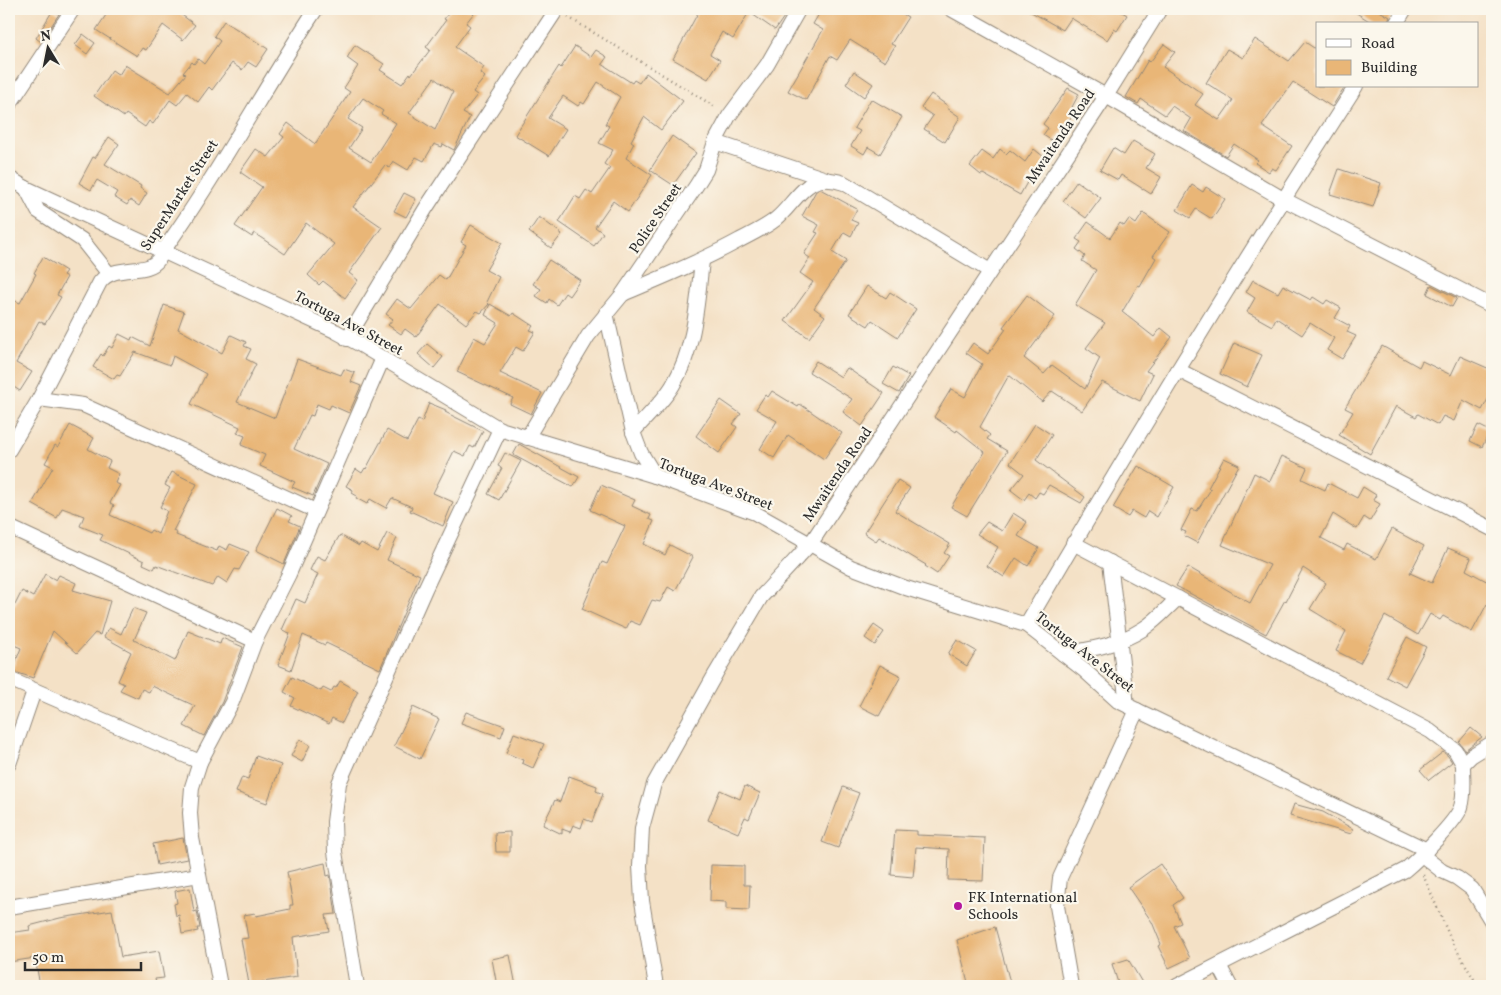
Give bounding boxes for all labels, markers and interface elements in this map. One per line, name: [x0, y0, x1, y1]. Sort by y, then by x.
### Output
north arrow: [22, 22, 72, 72]
legend: [1316, 22, 1478, 88]
text: N: [39, 26, 53, 47]
text: Road: [1361, 34, 1395, 55]
text: Building: [1361, 58, 1418, 79]
street label: Mwaitenda Road: [1022, 85, 1101, 189]
street label: SuperMarket Street: [136, 136, 224, 256]
street label: Police Street: [625, 179, 688, 258]
street label: Tortuga Ave Street: [290, 287, 407, 362]
street label: Mwaitenda Road: [799, 423, 878, 527]
street label: Tortuga Ave Street: [655, 454, 776, 517]
street label: Tortuga Ave Street: [1030, 608, 1138, 699]
place label: FK International Schools: [968, 888, 1077, 926]
marker: FK International Schools: [952, 900, 964, 912]
scale bar: [25, 940, 141, 972]
text: 50 m: [32, 948, 64, 969]

